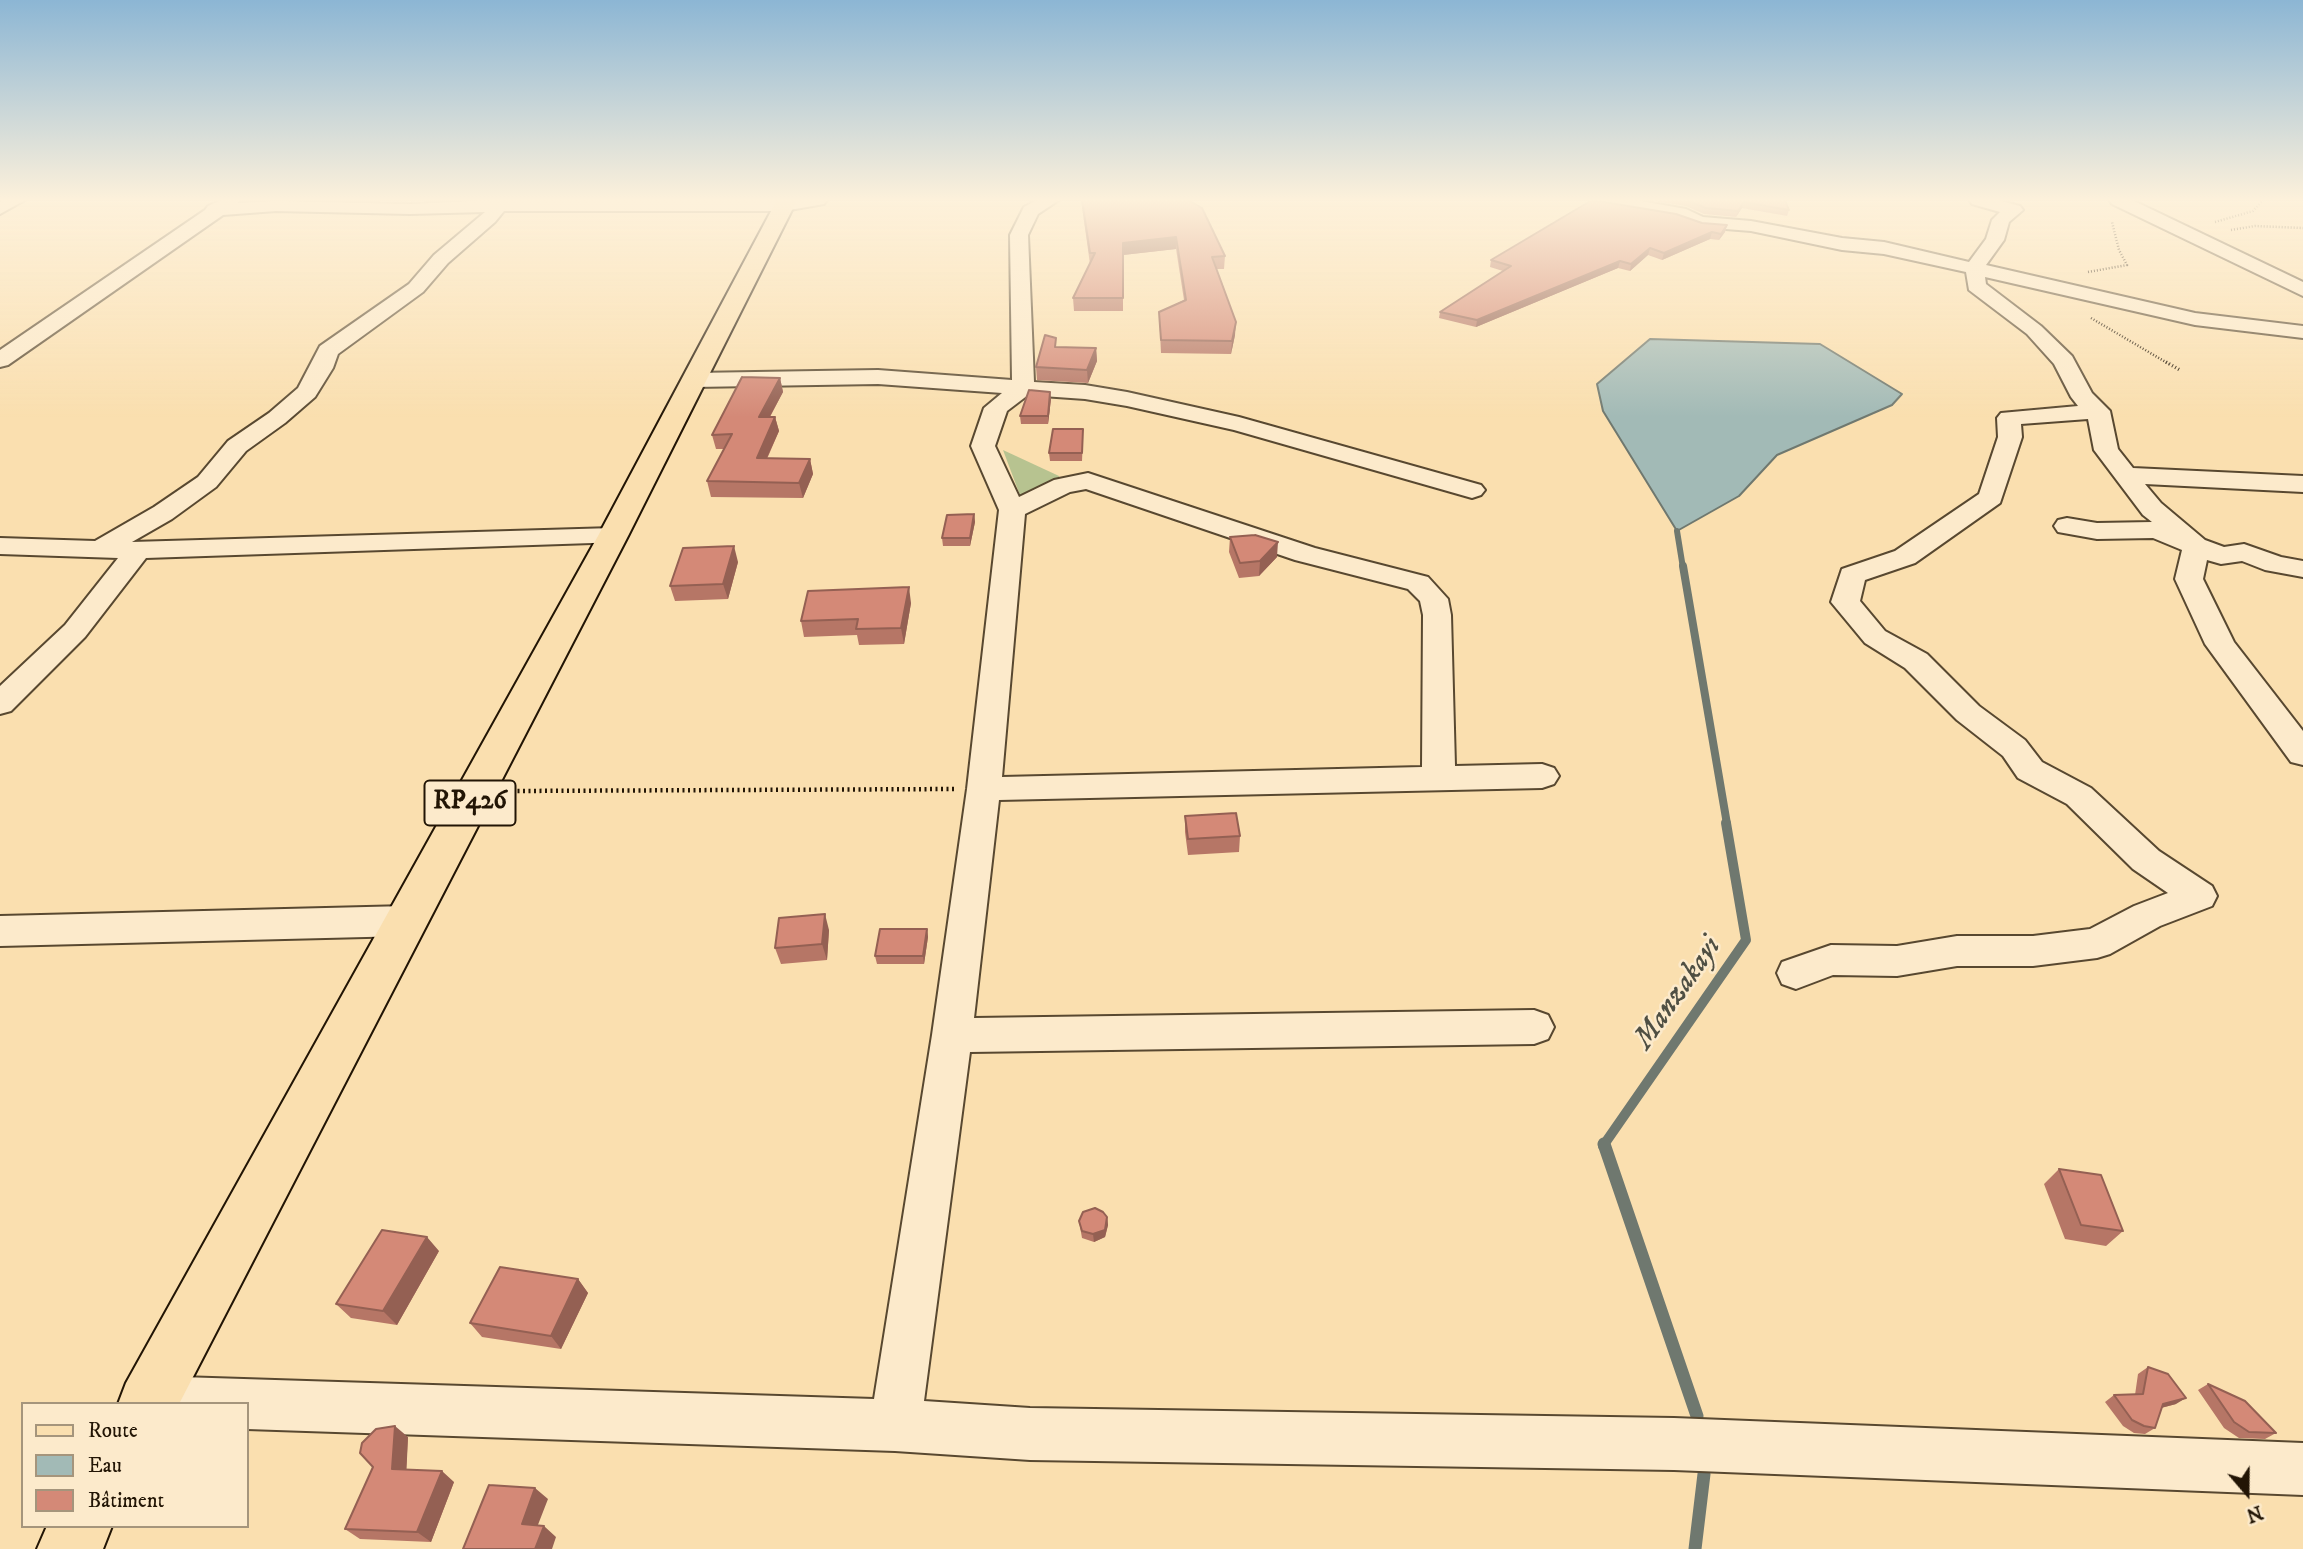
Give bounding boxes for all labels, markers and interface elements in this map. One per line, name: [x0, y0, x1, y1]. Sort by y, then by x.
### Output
road number: RP426: [424, 780, 516, 825]
water label: Manzakayi: [1627, 931, 1731, 1057]
legend: [21, 1402, 248, 1528]
text: Route: [88, 1418, 138, 1444]
text: Eau: [88, 1453, 122, 1479]
north arrow: [2212, 1458, 2282, 1528]
text: Bâtiment: [88, 1488, 164, 1514]
text: N: [2243, 1500, 2266, 1527]

